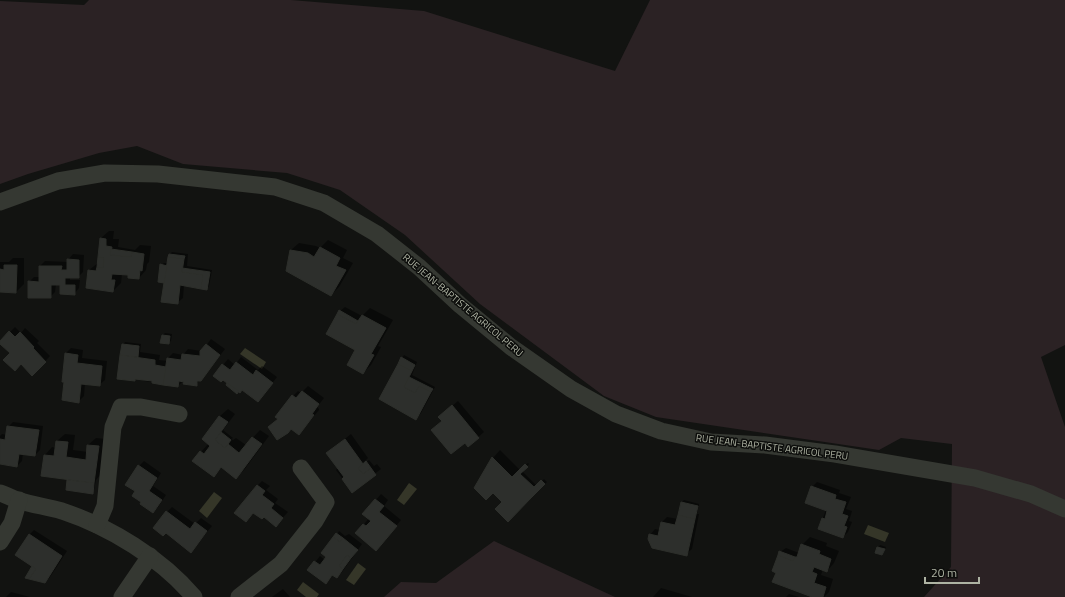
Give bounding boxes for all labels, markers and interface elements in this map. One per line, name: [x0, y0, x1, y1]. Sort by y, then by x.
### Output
street label: RUE JEAN-BAPTISTE AGRICOL PERU: [399, 250, 527, 360]
street label: RUE JEAN-BAPTISTE AGRICOL PERU: [695, 430, 849, 464]
scale bar: [925, 559, 979, 585]
text: 20 m: [931, 563, 957, 582]

